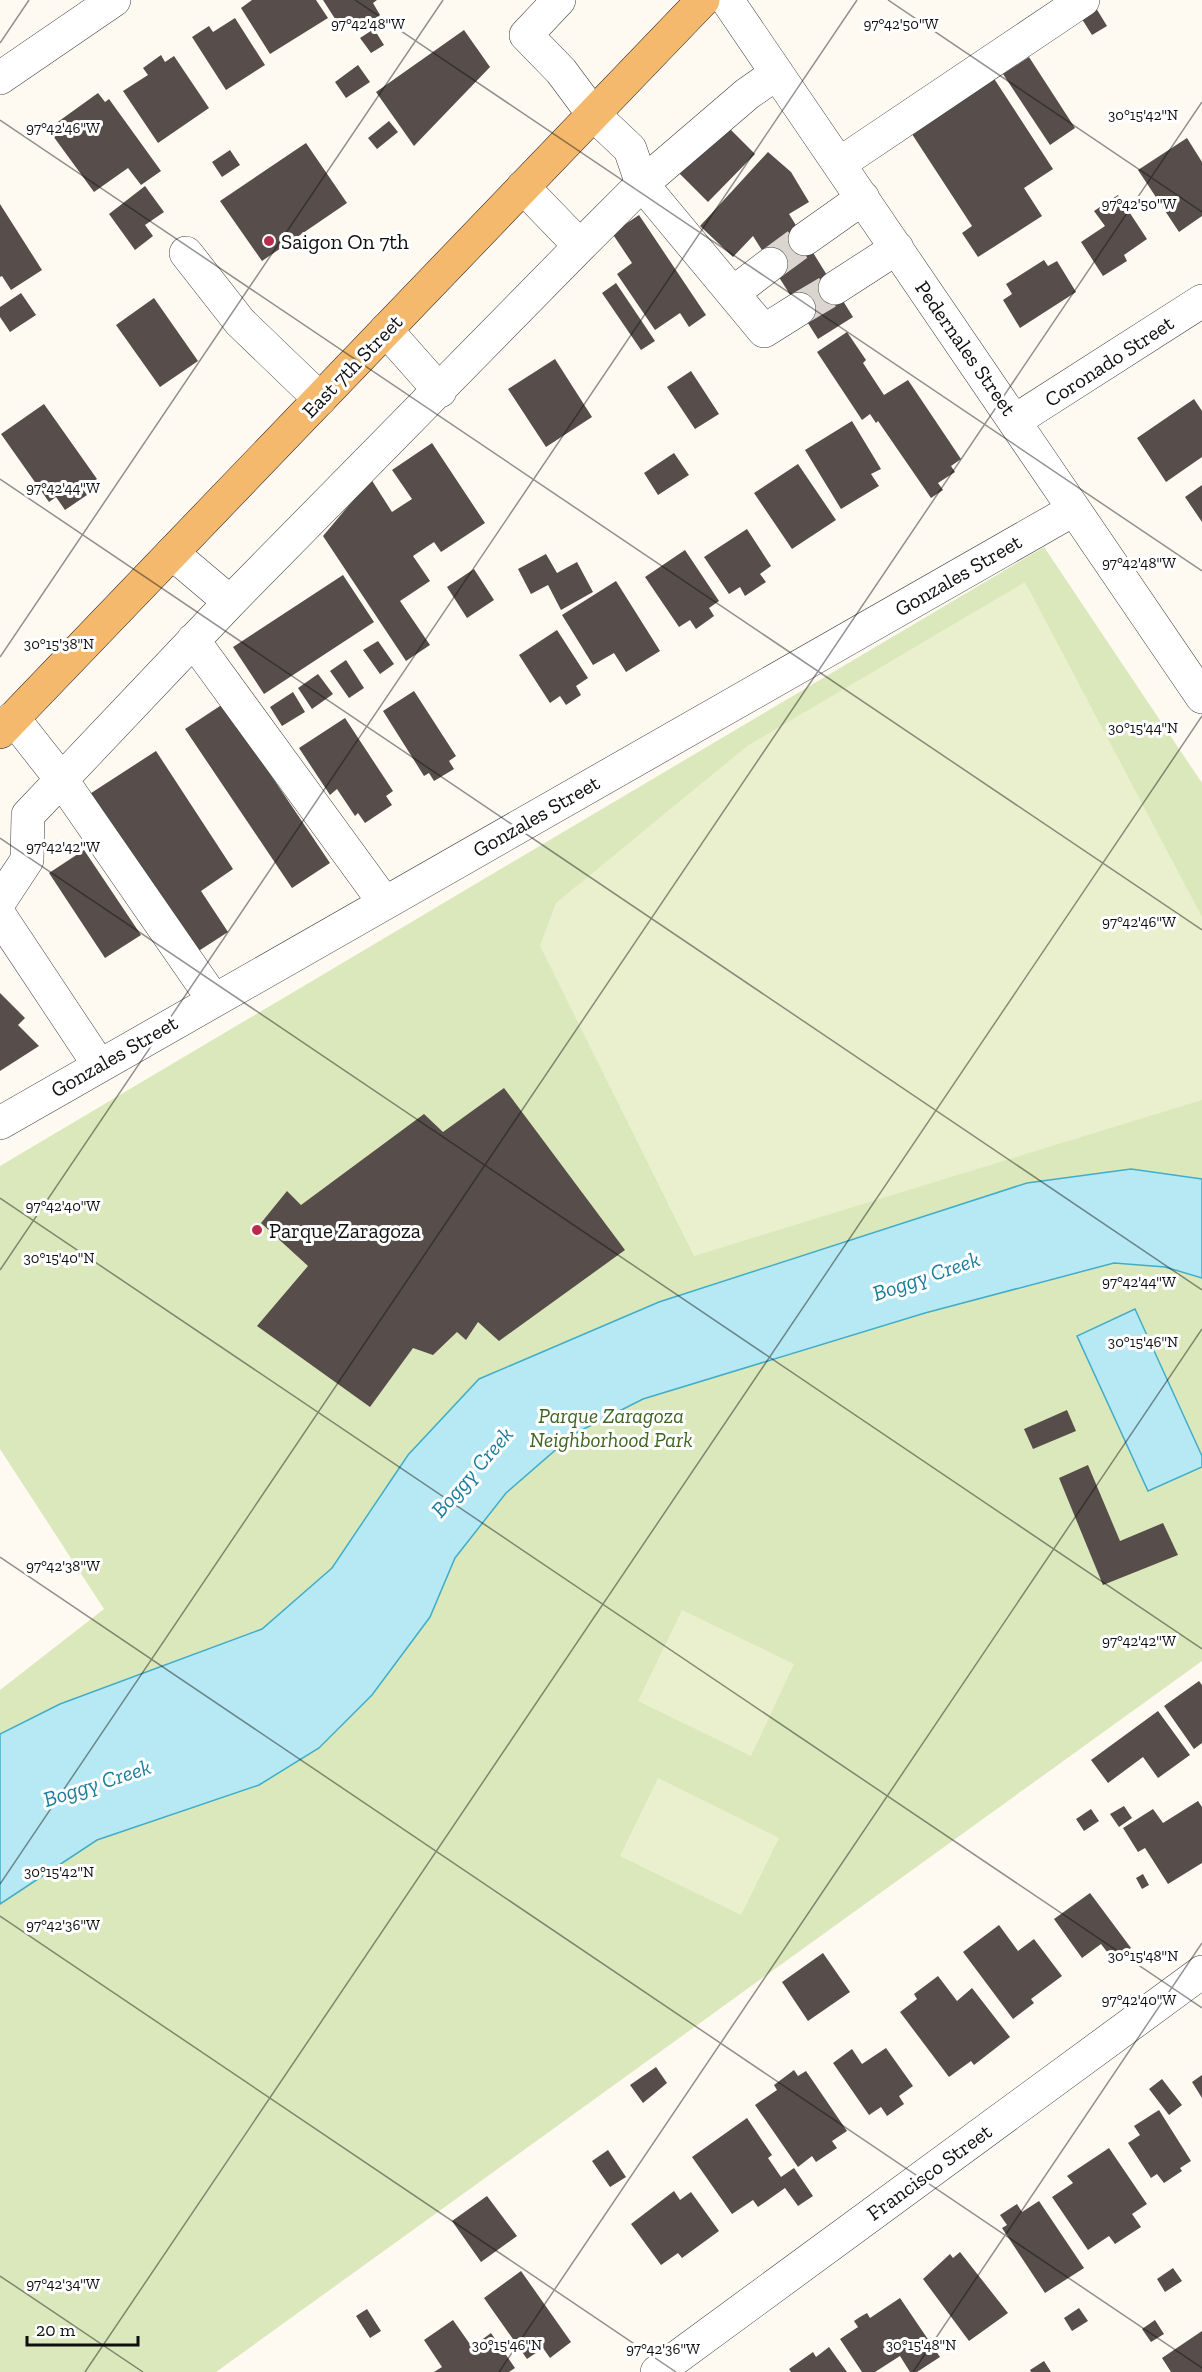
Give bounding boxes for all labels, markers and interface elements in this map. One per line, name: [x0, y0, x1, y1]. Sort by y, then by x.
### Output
text: 97°42'48"W: [331, 15, 405, 33]
text: 97°42'50"W: [864, 15, 938, 33]
text: 30°15'42"N: [1108, 106, 1178, 124]
text: 97°42'46"W: [26, 119, 100, 137]
text: 97°42'50"W: [1102, 195, 1176, 213]
place label: Saigon On 7th: [281, 229, 409, 254]
marker: Saigon On 7th: [262, 234, 276, 248]
street label: Pedernales Street: [910, 276, 1022, 420]
street label: East 7th Street: [297, 309, 408, 423]
street label: Coronado Street: [1040, 310, 1178, 412]
text: 97°42'44"W: [26, 479, 100, 497]
street label: Gonzales Street: [890, 529, 1026, 621]
text: 97°42'48"W: [1102, 554, 1176, 572]
text: 30°15'38"N: [24, 635, 94, 653]
text: 30°15'44"N: [1108, 719, 1178, 737]
street label: Gonzales Street: [468, 770, 604, 862]
text: 97°42'42"W: [26, 838, 100, 856]
text: 97°42'46"W: [1102, 913, 1176, 931]
street label: Gonzales Street: [46, 1010, 182, 1102]
text: 97°42'40"W: [26, 1197, 100, 1215]
place label: Parque Zaragoza: [269, 1218, 421, 1243]
marker: Parque Zaragoza: [250, 1223, 264, 1237]
water label: Boggy Creek: [869, 1245, 983, 1307]
text: 30°15'40"N: [23, 1249, 95, 1267]
text: 97°42'44"W: [1102, 1273, 1176, 1291]
text: 30°15'46"N: [1108, 1333, 1178, 1351]
park label: Parque Zaragoza Neighborhood Park: [529, 1403, 693, 1452]
water label: Boggy Creek: [425, 1421, 519, 1523]
text: 97°42'38"W: [26, 1557, 100, 1575]
text: 97°42'42"W: [1102, 1632, 1176, 1650]
water label: Boggy Creek: [40, 1753, 154, 1813]
text: 30°15'42"N: [24, 1863, 94, 1881]
text: 97°42'36"W: [26, 1916, 100, 1934]
text: 30°15'48"N: [1108, 1947, 1178, 1965]
text: 97°42'40"W: [1102, 1991, 1176, 2009]
street label: Francisco Street: [862, 2118, 996, 2226]
text: 97°42'34"W: [26, 2275, 100, 2293]
scale bar: [27, 2309, 138, 2347]
text: 20 m: [36, 2319, 76, 2341]
text: 30°15'46"N: [472, 2336, 542, 2354]
text: 30°15'48"N: [886, 2336, 956, 2354]
text: 97°42'36"W: [626, 2340, 700, 2358]

